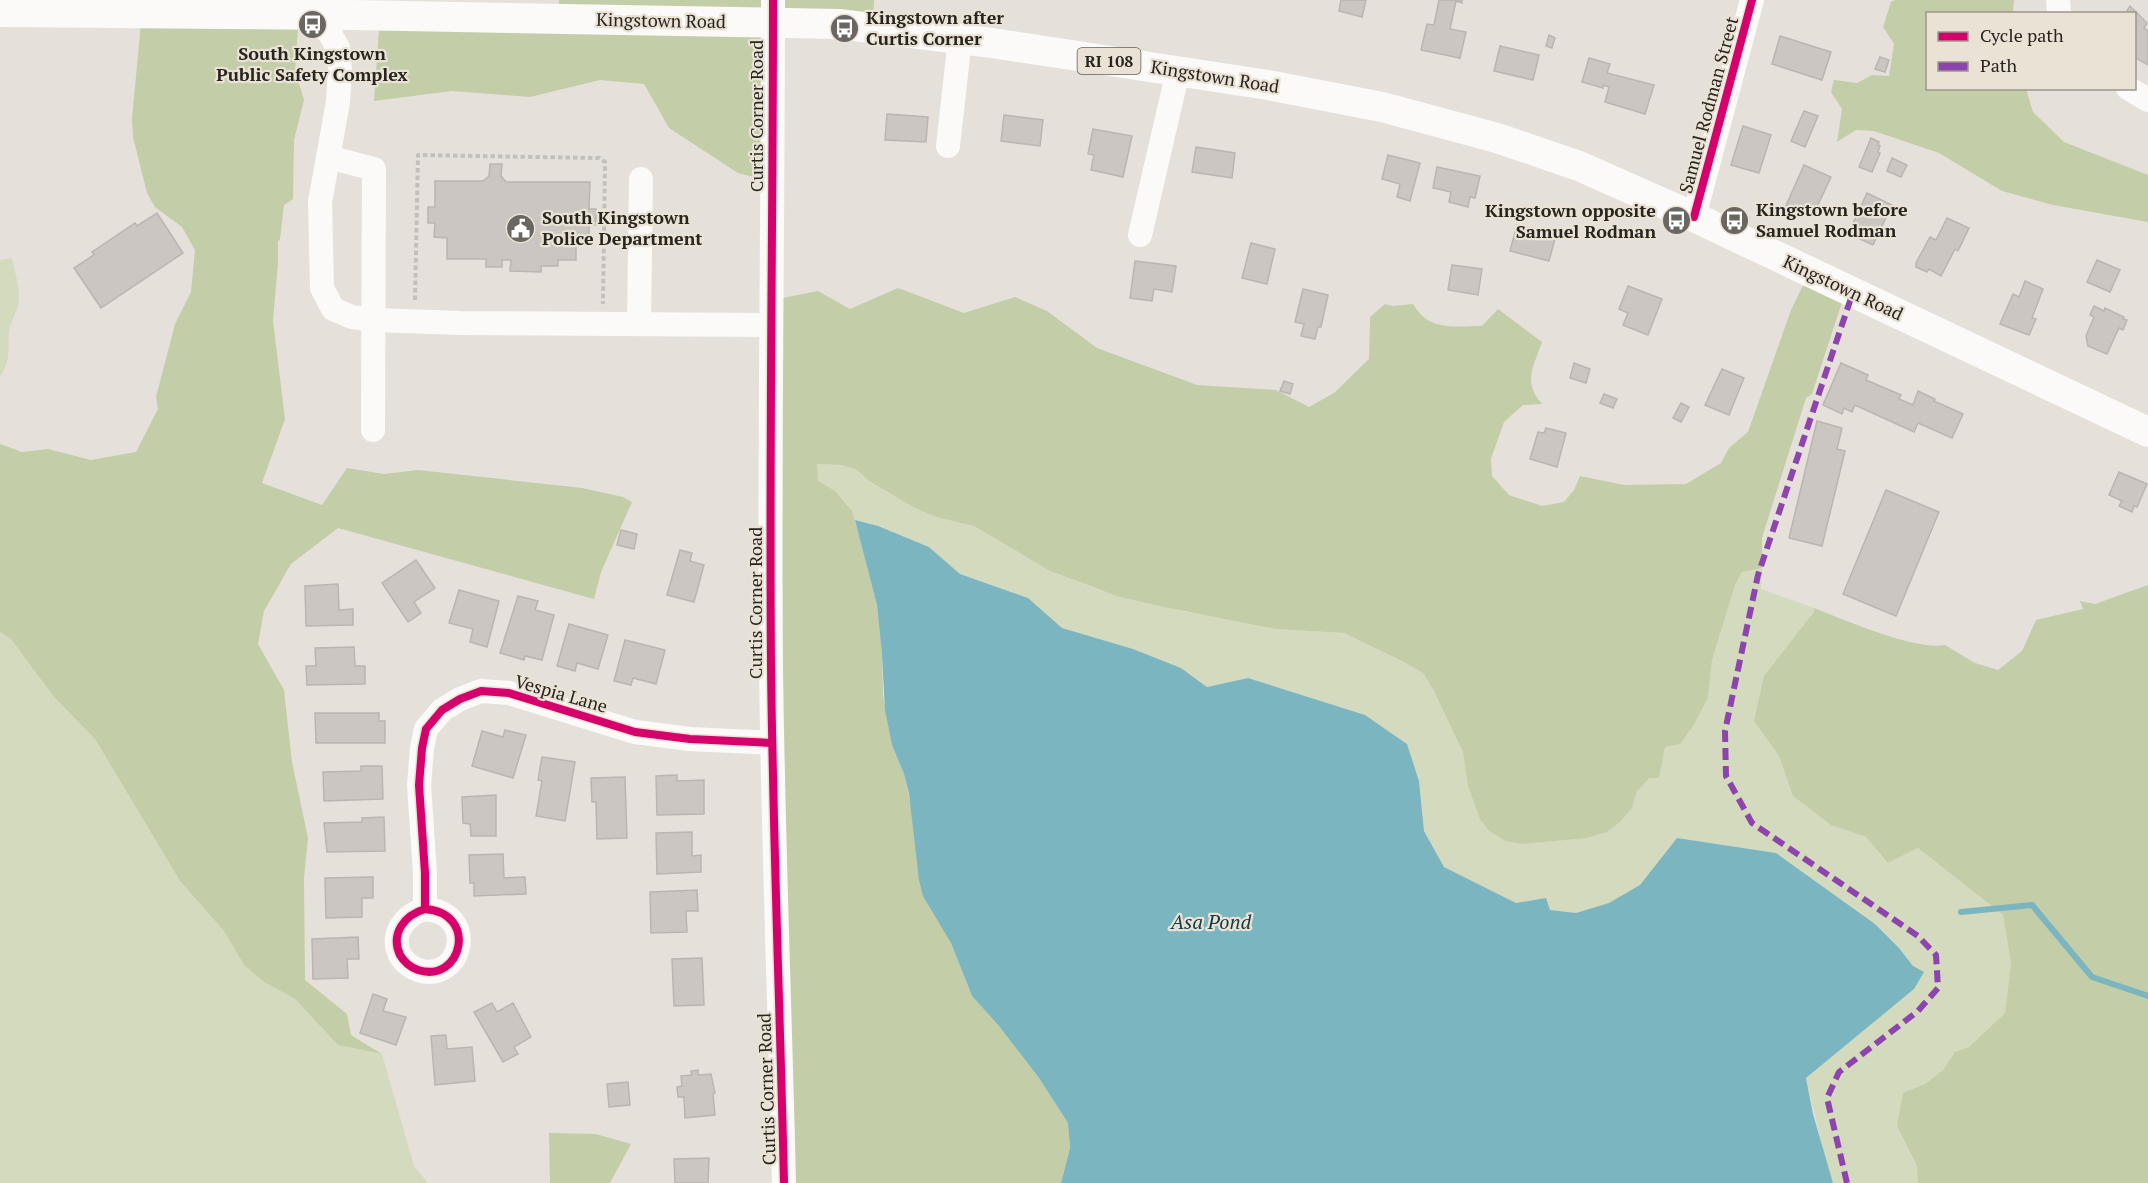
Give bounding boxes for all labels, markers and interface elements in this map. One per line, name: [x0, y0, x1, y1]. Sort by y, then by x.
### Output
place label: Kingstown after Curtis Corner: [866, 5, 1004, 50]
street label: Kingstown Road: [596, 7, 726, 33]
bus stop icon: South Kingstown Public Safety Complex: [296, 9, 328, 41]
bus stop icon: Kingstown after Curtis Corner: [829, 12, 861, 44]
legend: [1926, 12, 2136, 90]
street label: Samuel Rodman Street: [1673, 13, 1743, 196]
text: Cycle path: [1980, 23, 2064, 47]
street label: Curtis Corner Road: [744, 40, 768, 192]
place label: South Kingstown Public Safety Complex: [216, 41, 408, 86]
road number: RI 108: [1078, 48, 1140, 74]
text: Path: [1980, 53, 2017, 77]
street label: Kingstown Road: [1149, 54, 1281, 98]
place label: Kingstown before Samuel Rodman: [1756, 197, 1908, 242]
place label: Kingstown opposite Samuel Rodman: [1485, 198, 1656, 243]
bus stop icon: Kingstown before Samuel Rodman: [1719, 204, 1751, 236]
place label: South Kingstown Police Department: [542, 205, 703, 250]
bus stop icon: Kingstown opposite Samuel Rodman: [1661, 205, 1693, 237]
public building icon: South Kingstown Police Department: [505, 212, 537, 244]
street label: Kingstown Road: [1780, 249, 1907, 325]
street label: Curtis Corner Road: [743, 527, 767, 679]
street label: Vespia Lane: [512, 668, 610, 718]
water label: Asa Pond: [1170, 908, 1252, 935]
street label: Curtis Corner Road: [751, 1012, 781, 1166]

